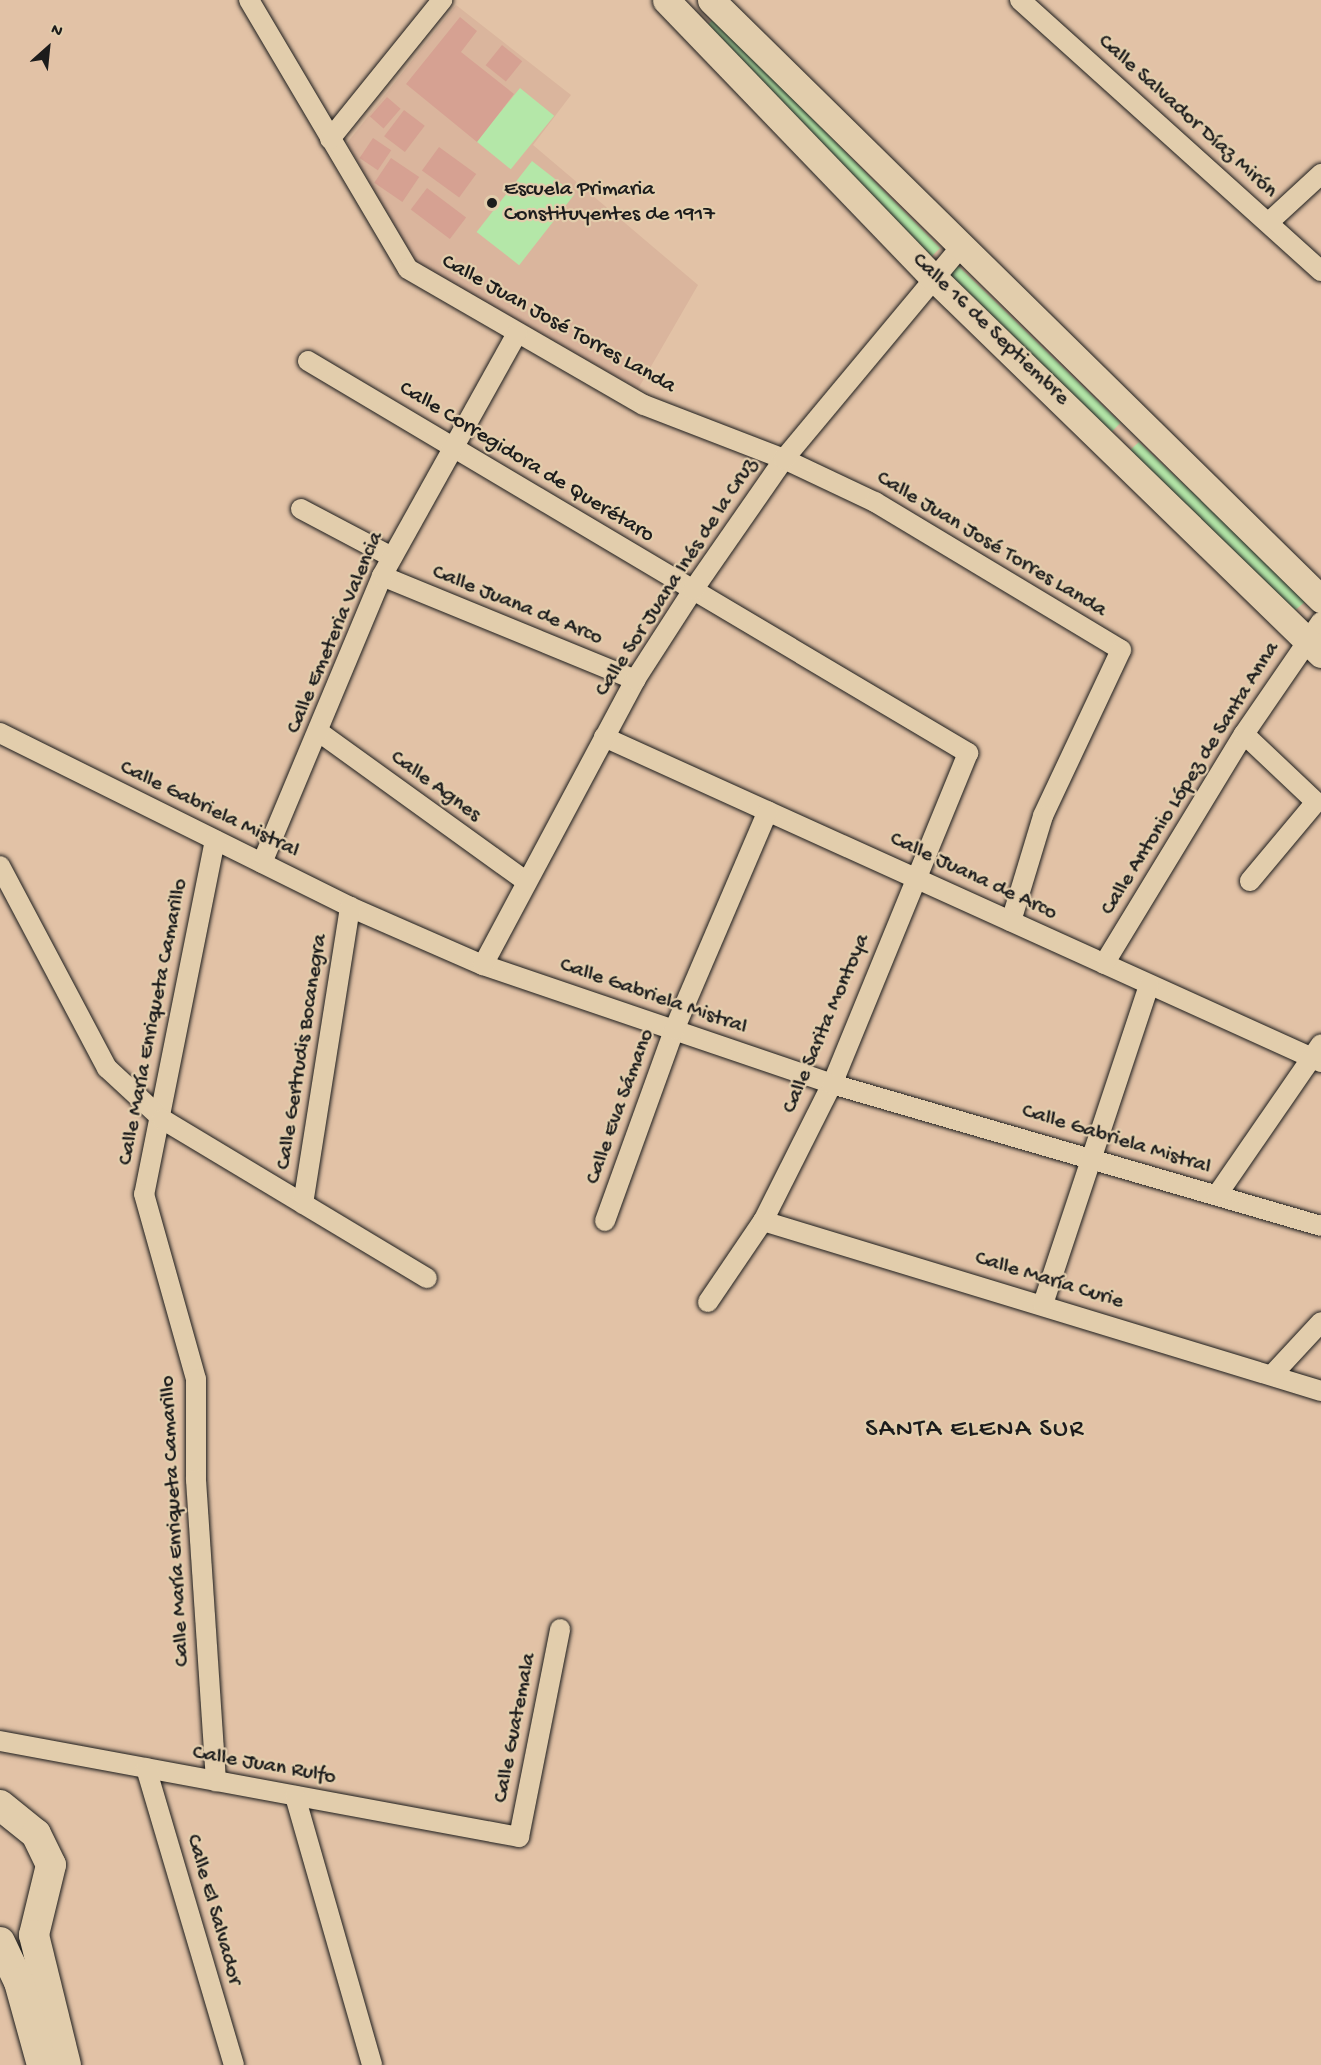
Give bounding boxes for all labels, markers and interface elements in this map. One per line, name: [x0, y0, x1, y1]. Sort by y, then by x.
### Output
north arrow: [18, 18, 78, 78]
text: N: [47, 21, 65, 42]
street label: Calle Salvador Díaz Mirón: [1092, 29, 1282, 205]
place label: Escuela Primaria Constituyentes de 1917: [504, 177, 715, 228]
marker: Escuela Primaria Constituyentes de 1917: [485, 196, 499, 210]
street label: Calle 16 de Septiembre: [906, 248, 1074, 412]
street label: Calle Juan José Torres Landa: [436, 249, 680, 401]
street label: Calle Corregidora de Querétaro: [394, 376, 658, 550]
street label: Calle Sor Juana Inés de la Cruz: [590, 454, 764, 702]
street label: Calle Juan José Torres Landa: [871, 466, 1111, 624]
street label: Calle Emeteria Valencia: [281, 528, 391, 738]
street label: Calle Juana de Arco: [428, 560, 606, 652]
street label: Calle Antonio López de Santa Anna: [1096, 637, 1286, 921]
street label: Calle Agnes: [384, 745, 486, 829]
street label: Calle Gabriela Mistral: [115, 755, 303, 865]
street label: Calle Juana de Arco: [885, 827, 1061, 927]
street label: Calle María Enriqueta Camarillo: [113, 876, 195, 1168]
street label: Calle Sarita Montoya: [777, 930, 877, 1118]
street label: Calle Gertrudis Bocanegra: [271, 932, 335, 1172]
street label: Calle Gabriela Mistral: [556, 953, 750, 1041]
street label: Calle Eva Sámano: [581, 1026, 661, 1188]
street label: Calle Gabriela Mistral: [1018, 1099, 1214, 1181]
street label: Calle María Curie: [972, 1246, 1126, 1316]
street label: Calle María Enriqueta Camarillo: [155, 1375, 197, 1667]
district label: SANTA ELENA SUR: [865, 1415, 1085, 1447]
street label: Calle Guatemala: [489, 1651, 543, 1805]
street label: Calle Juan Rulfo: [190, 1740, 338, 1792]
street label: Calle El Salvador: [179, 1832, 247, 1988]

